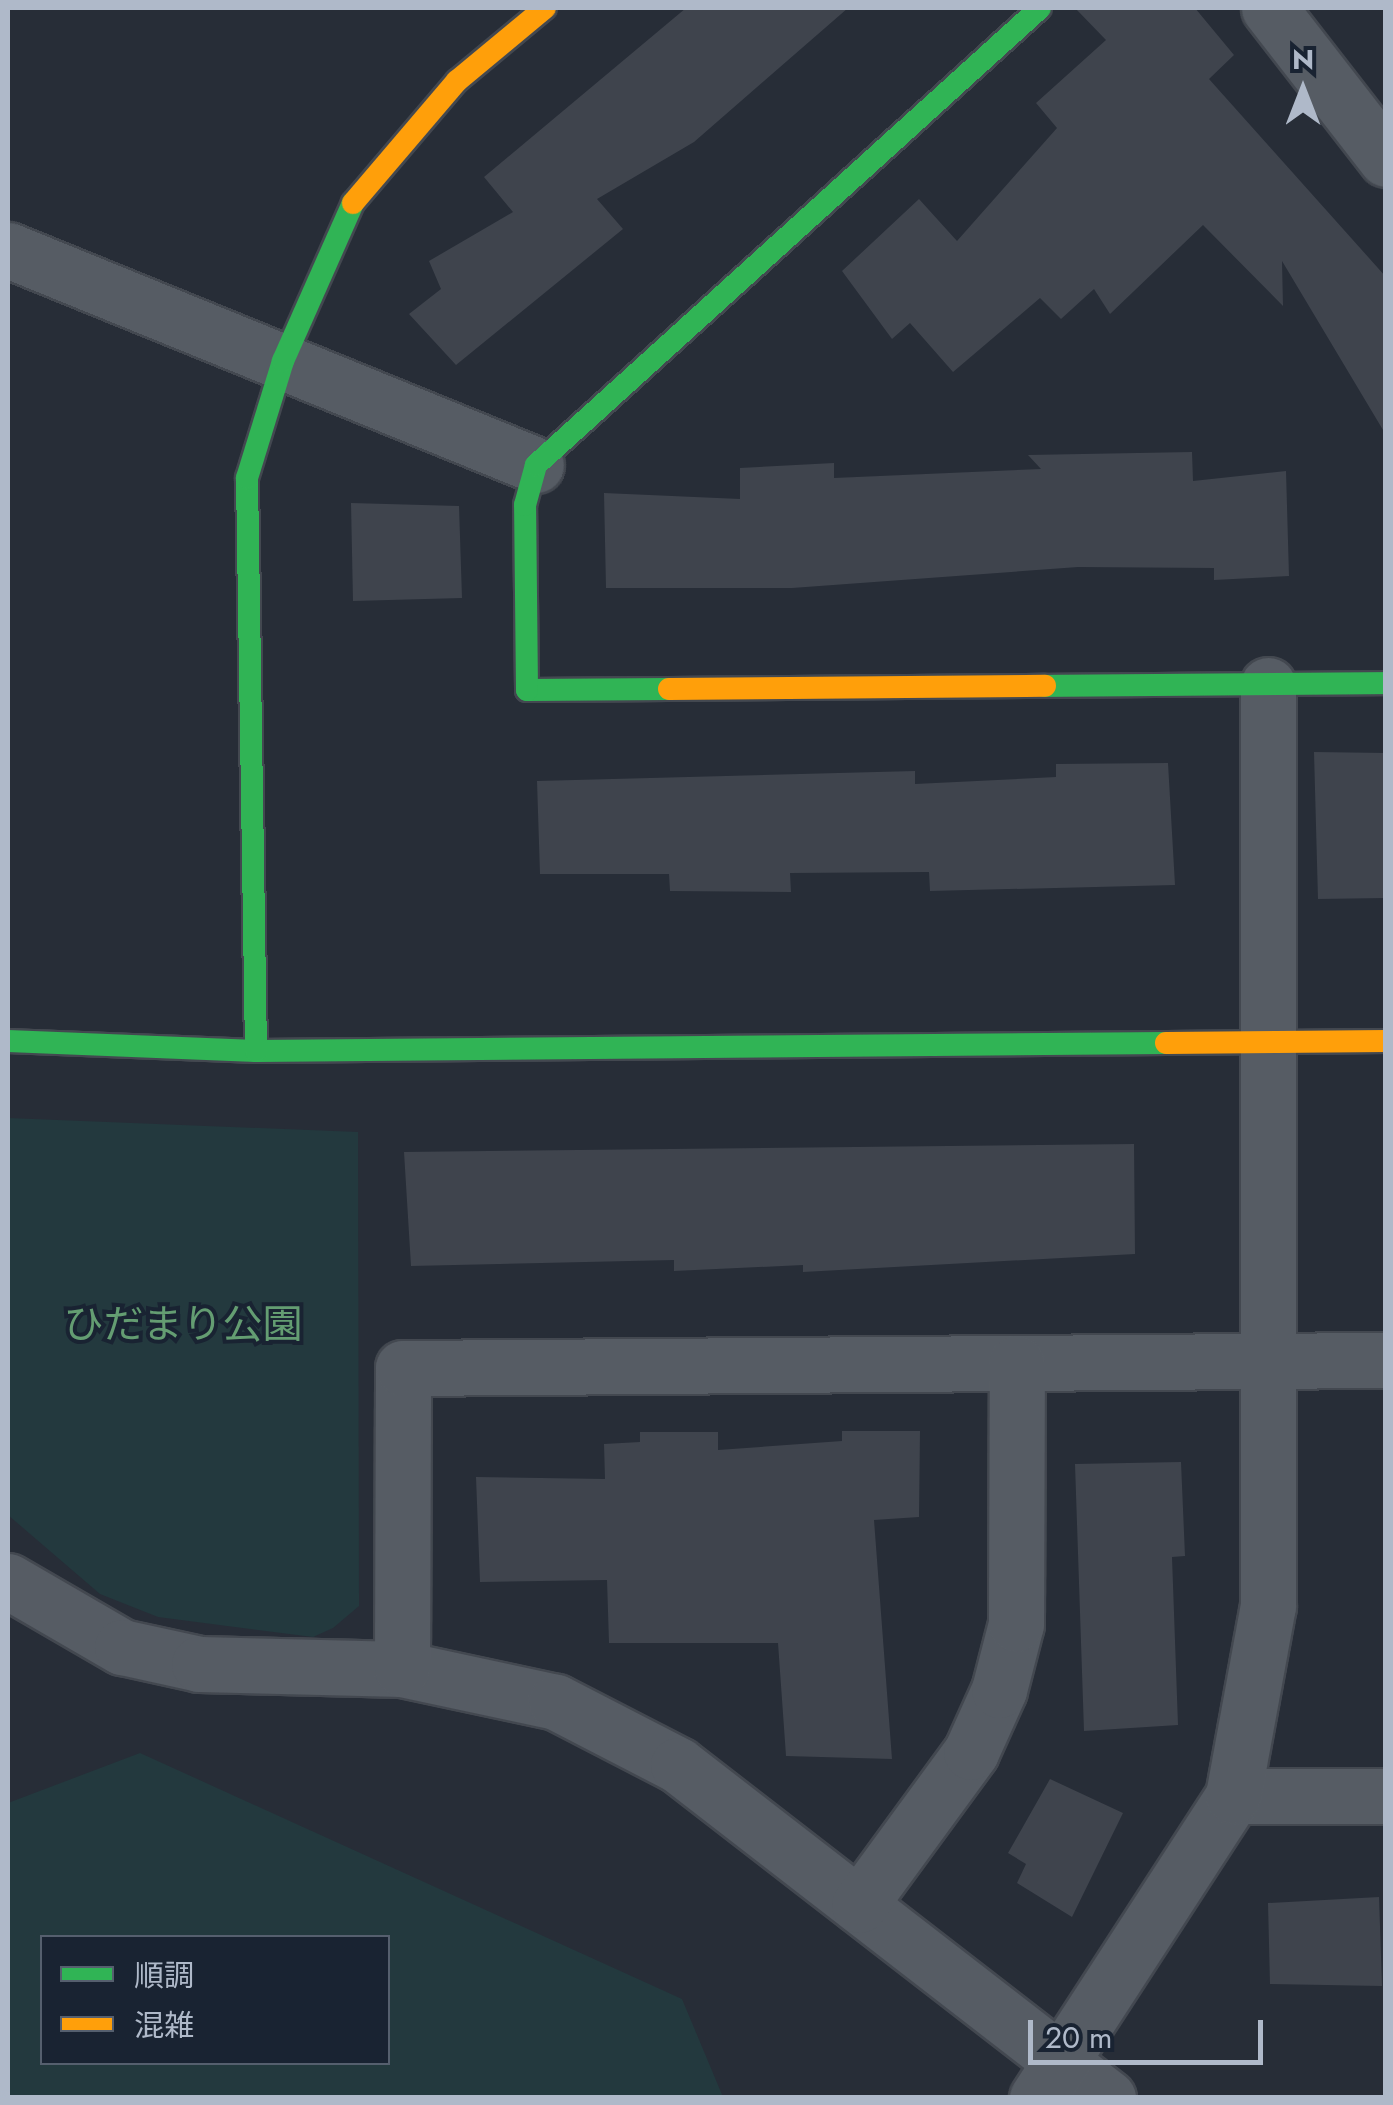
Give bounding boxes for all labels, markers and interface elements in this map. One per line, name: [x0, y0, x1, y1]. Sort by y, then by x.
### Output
text: N: [1292, 39, 1314, 80]
north arrow: [1253, 40, 1353, 140]
park label: ひだまり公園: [63, 1300, 303, 1348]
legend: [40, 1935, 390, 2065]
text: 順調: [134, 1954, 194, 1997]
scale bar: [1033, 2000, 1268, 2062]
text: 混雑: [134, 2004, 194, 2047]
text: 20 m: [1045, 2016, 1112, 2059]

